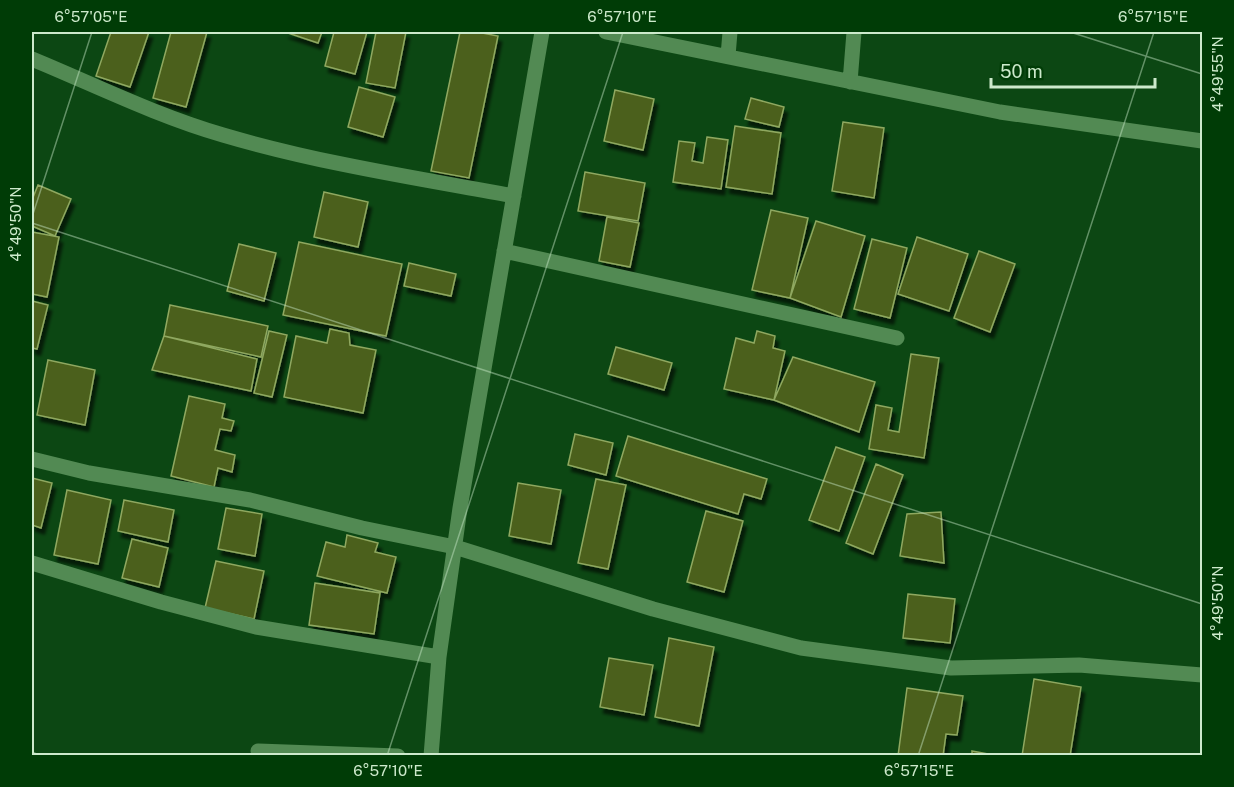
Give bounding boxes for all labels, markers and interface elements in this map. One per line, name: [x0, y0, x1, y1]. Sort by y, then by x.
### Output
text: 6°57'05"E: [54, 8, 128, 25]
text: 6°57'10"E: [587, 8, 657, 25]
text: 6°57'15"E: [1118, 8, 1188, 25]
text: 4°49'55"N: [1209, 36, 1226, 112]
scale bar: [991, 51, 1154, 89]
text: 50 m: [1000, 61, 1043, 82]
text: 4°49'50"N: [7, 186, 24, 262]
text: 4°49'50"N: [1209, 565, 1226, 641]
text: 6°57'10"E: [353, 762, 423, 779]
text: 6°57'15"E: [884, 762, 954, 779]

